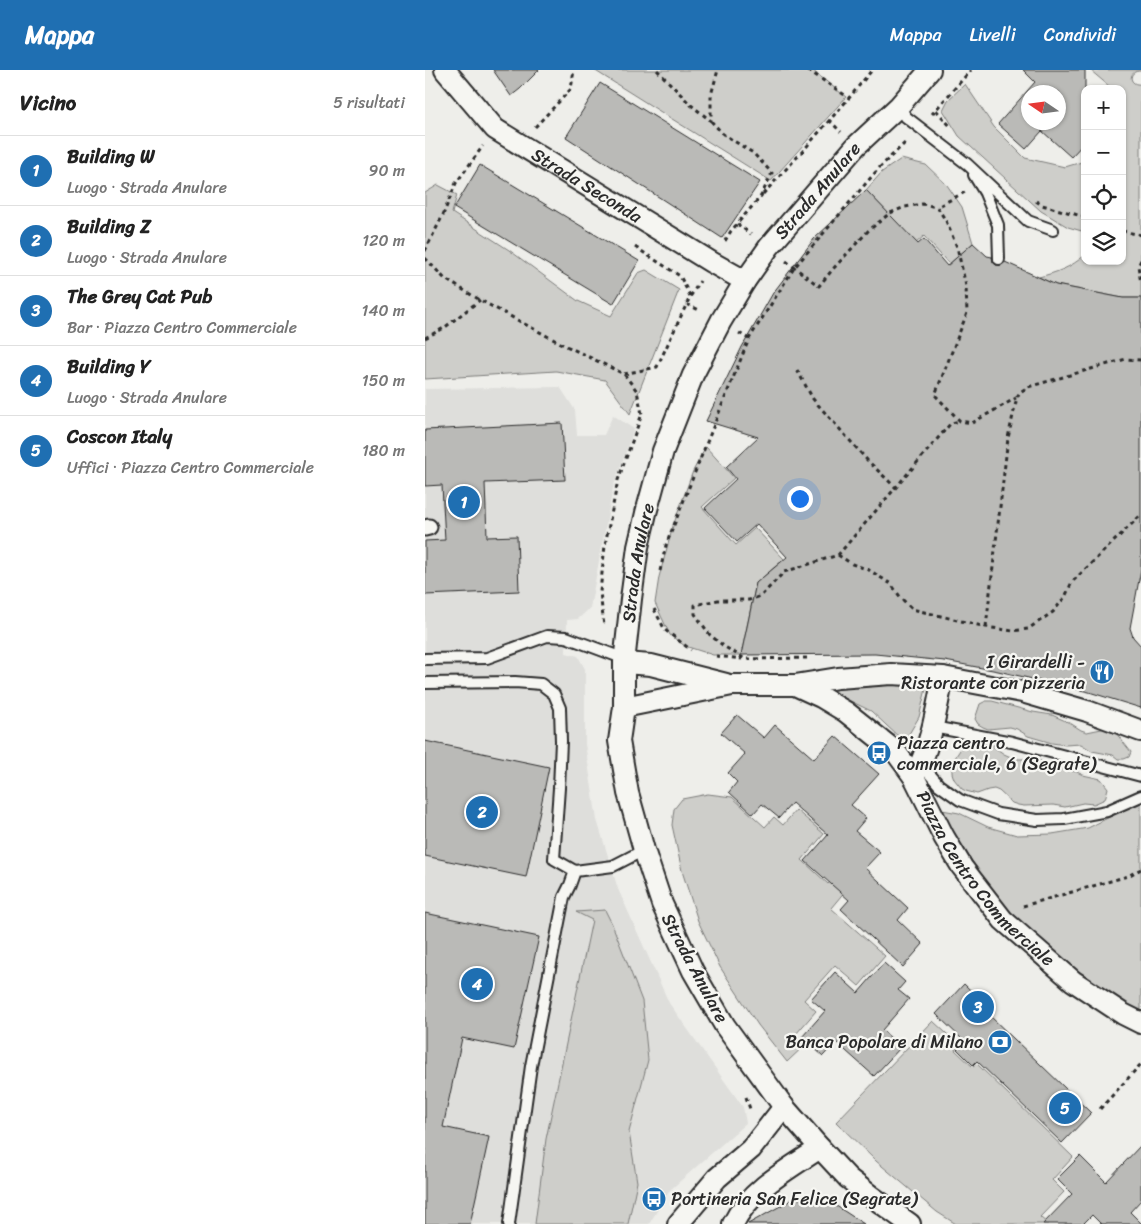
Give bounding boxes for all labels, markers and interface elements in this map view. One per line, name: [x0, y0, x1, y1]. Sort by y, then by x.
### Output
text: Mappa: [25, 14, 94, 56]
text: Mappa: [890, 19, 942, 51]
text: Livelli: [970, 19, 1016, 51]
text: Condividi: [1044, 19, 1116, 51]
text: Vicino: [20, 84, 76, 122]
north arrow: [1021, 85, 1066, 130]
map controls: [1081, 85, 1126, 265]
button: +: [1081, 85, 1126, 130]
text: 5 risultati: [333, 88, 405, 117]
button: −: [1081, 130, 1126, 175]
street label: Strada Anulare: [766, 134, 869, 247]
street label: Strada Seconda: [525, 139, 649, 232]
text: Building W: [67, 140, 155, 173]
text: 1: [33, 156, 39, 185]
text: 90 m: [369, 156, 405, 185]
text: Luogo · Strada Anulare: [67, 173, 227, 202]
button: locate: [1081, 175, 1126, 220]
text: Building Z: [67, 210, 151, 243]
button: layers: [1081, 220, 1126, 265]
text: 2: [31, 226, 41, 255]
text: 120 m: [362, 226, 405, 255]
text: Luogo · Strada Anulare: [67, 243, 227, 272]
text: The Grey Cat Pub: [67, 280, 212, 313]
text: 3: [32, 296, 40, 325]
text: 140 m: [362, 296, 405, 325]
text: Bar · Piazza Centro Commerciale: [67, 313, 297, 342]
text: Building Y: [67, 350, 151, 383]
text: 4: [31, 366, 41, 395]
text: 150 m: [362, 366, 405, 395]
text: Luogo · Strada Anulare: [67, 383, 227, 412]
text: Coscon Italy: [67, 420, 172, 453]
text: 5: [31, 436, 41, 465]
text: 180 m: [362, 436, 405, 465]
text: Uffici · Piazza Centro Commerciale: [67, 453, 314, 482]
pin: 1: [448, 483, 480, 521]
your location: [787, 486, 813, 512]
street label: Strada Anulare: [613, 499, 664, 624]
place label: I Girardelli - Ristorante con pizzeria: [901, 646, 1085, 699]
restaurant icon: I Girardelli - Ristorante con pizzeria: [1089, 659, 1115, 685]
place label: Piazza centro commerciale, 6 (Segrate): [897, 727, 1098, 780]
bus stop icon: Piazza centro commerciale, 6 (Segrate): [866, 740, 892, 766]
street label: Piazza Centro Commerciale: [907, 785, 1062, 975]
pin: 2: [466, 793, 498, 831]
street label: Strada Anulare: [653, 907, 737, 1029]
pin: 4: [461, 965, 493, 1003]
pin: 3: [962, 988, 994, 1026]
place label: Banca Popolare di Milano: [785, 1026, 983, 1058]
bank icon: Banca Popolare di Milano: [987, 1029, 1013, 1055]
pin: 5: [1049, 1089, 1081, 1127]
place label: Portineria San Felice (Segrate): [671, 1183, 919, 1215]
bus stop icon: Portineria San Felice (Segrate): [641, 1186, 667, 1212]

